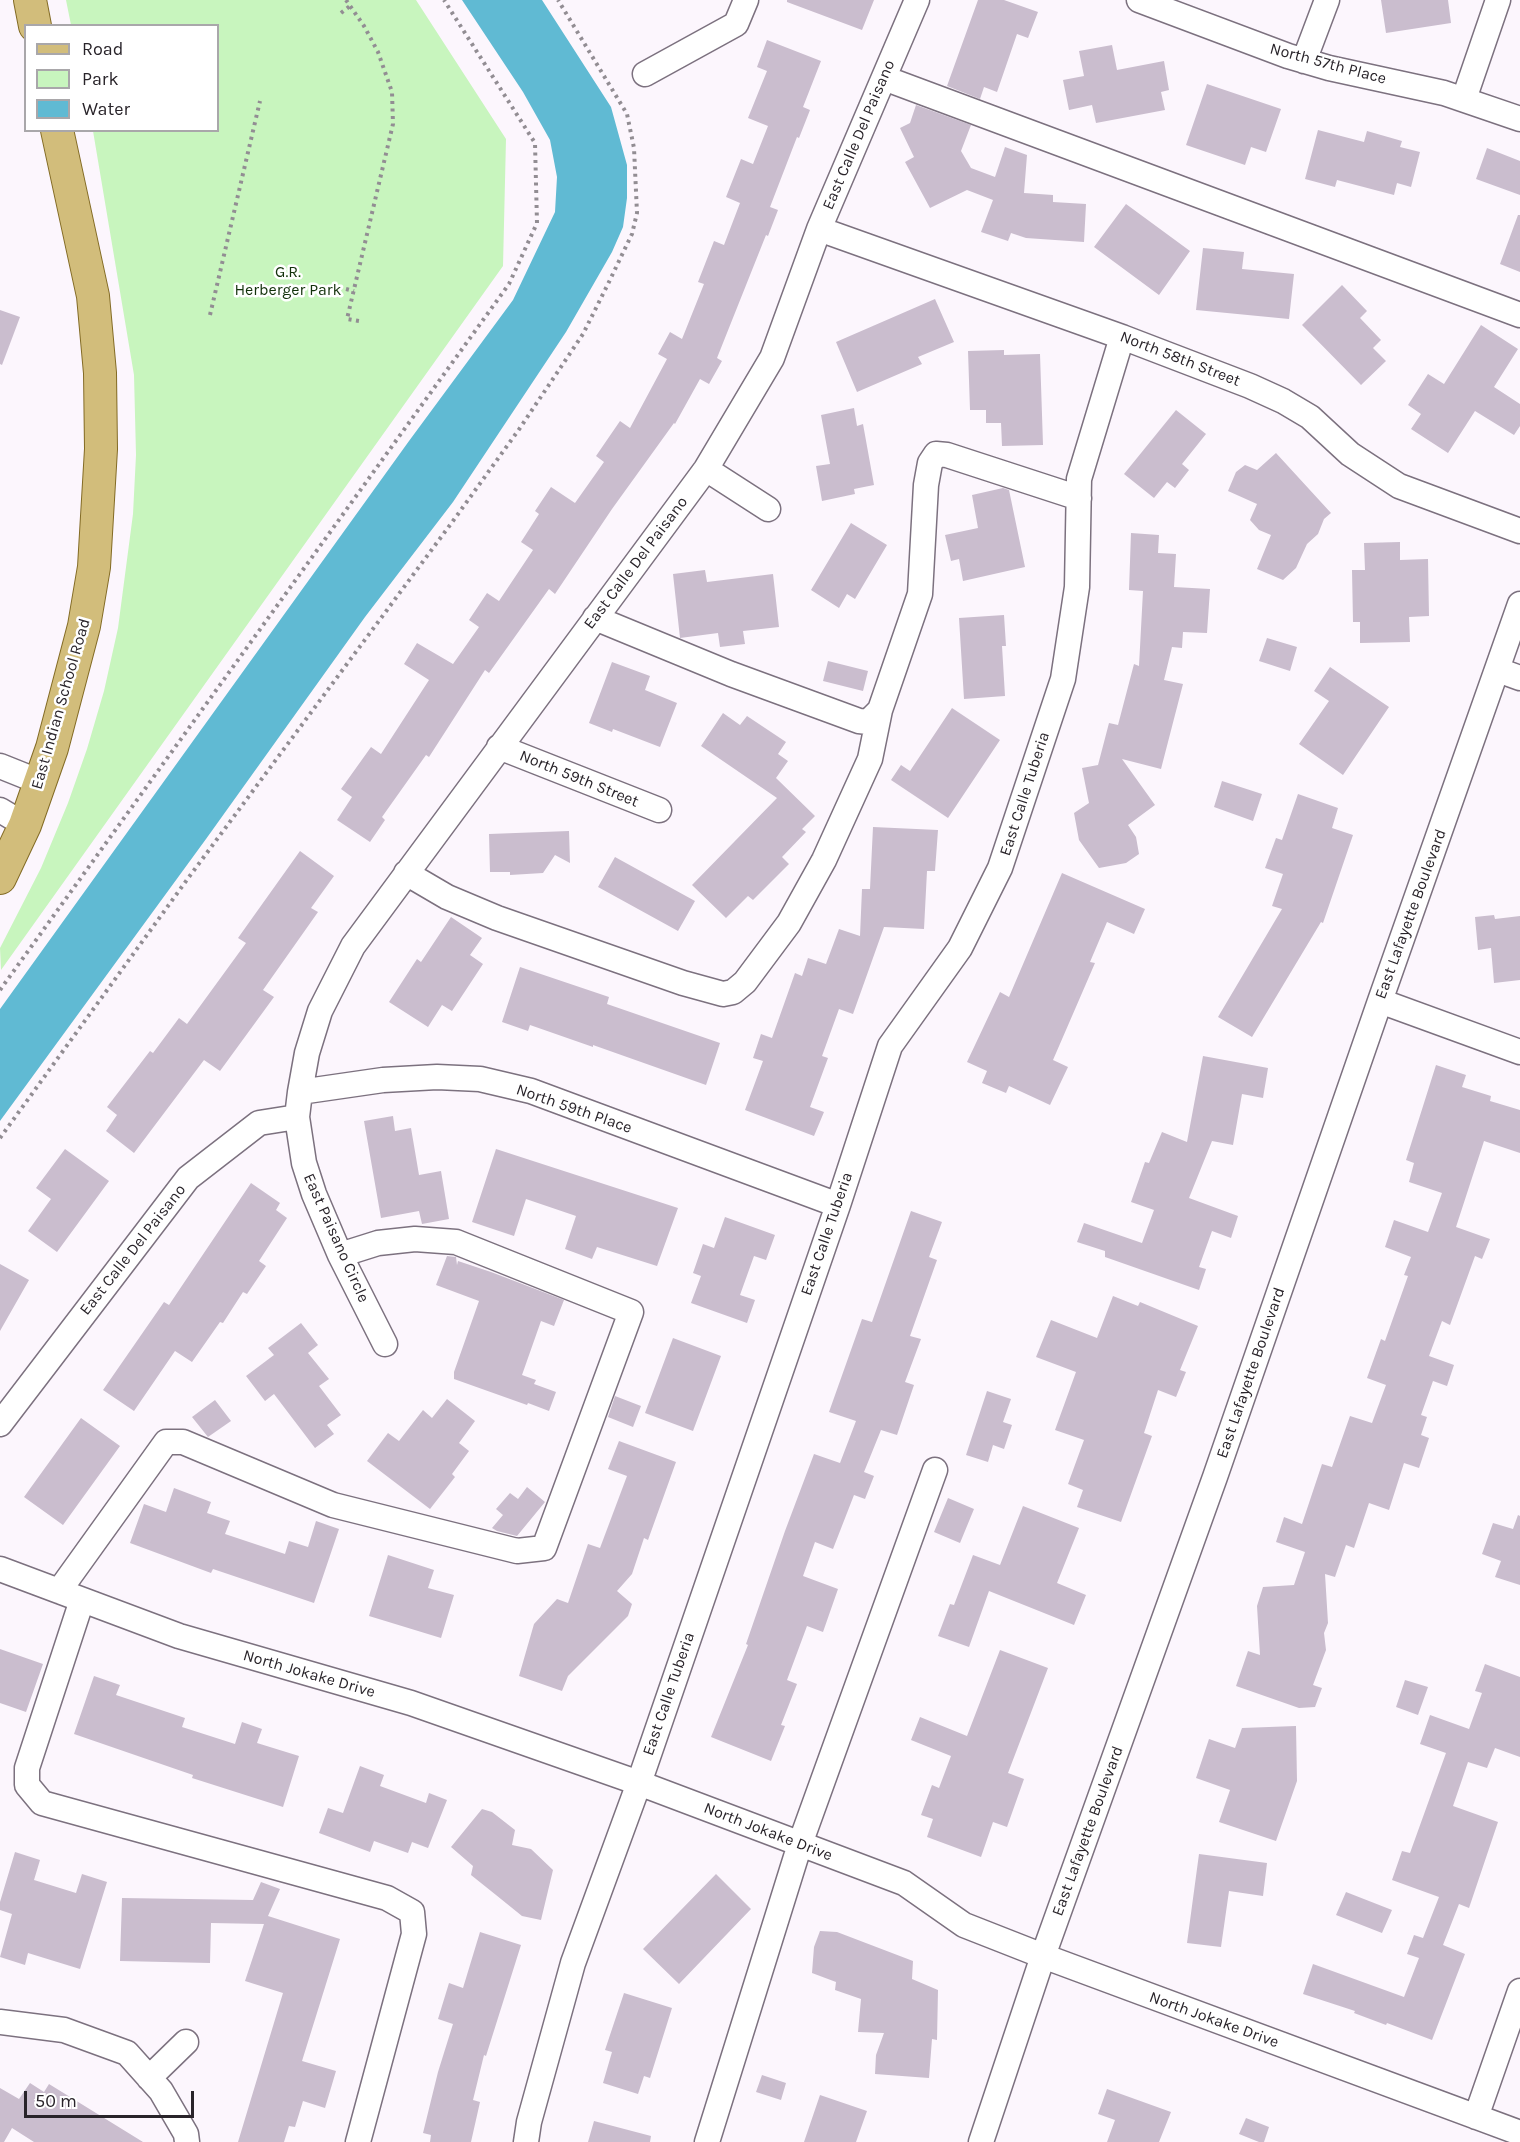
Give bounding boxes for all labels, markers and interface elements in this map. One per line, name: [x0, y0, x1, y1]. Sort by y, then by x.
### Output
legend: [24, 24, 219, 132]
text: Road: [82, 38, 123, 60]
street label: North 57th Place: [1268, 39, 1388, 89]
street label: East Calle Del Paisano: [819, 57, 899, 213]
text: Park: [82, 68, 119, 90]
text: Water: [82, 98, 130, 120]
park label: G.R. Herberger Park: [234, 262, 342, 300]
street label: North 58th Street: [1117, 327, 1243, 391]
street label: East Calle Del Paisano: [580, 493, 692, 633]
street label: East Indian School Road: [27, 616, 95, 792]
street label: East Calle Tuberia: [996, 730, 1054, 858]
street label: North 59th Street: [517, 746, 641, 812]
street label: East Lafayette Boulevard: [1371, 826, 1451, 1002]
street label: North 59th Place: [514, 1080, 634, 1138]
street label: East Calle Tuberia: [797, 1170, 857, 1298]
street label: East Paisano Circle: [299, 1171, 373, 1305]
street label: East Calle Del Paisano: [76, 1181, 190, 1319]
street label: East Lafayette Boulevard: [1213, 1285, 1289, 1461]
street label: East Calle Tuberia: [639, 1630, 699, 1758]
street label: North Jokake Drive: [241, 1646, 377, 1702]
street label: East Lafayette Boulevard: [1048, 1743, 1128, 1919]
street label: North Jokake Drive: [701, 1799, 835, 1865]
street label: North Jokake Drive: [1147, 1988, 1281, 2052]
scale bar: [27, 2079, 196, 2117]
text: 50 m: [35, 2090, 77, 2112]

